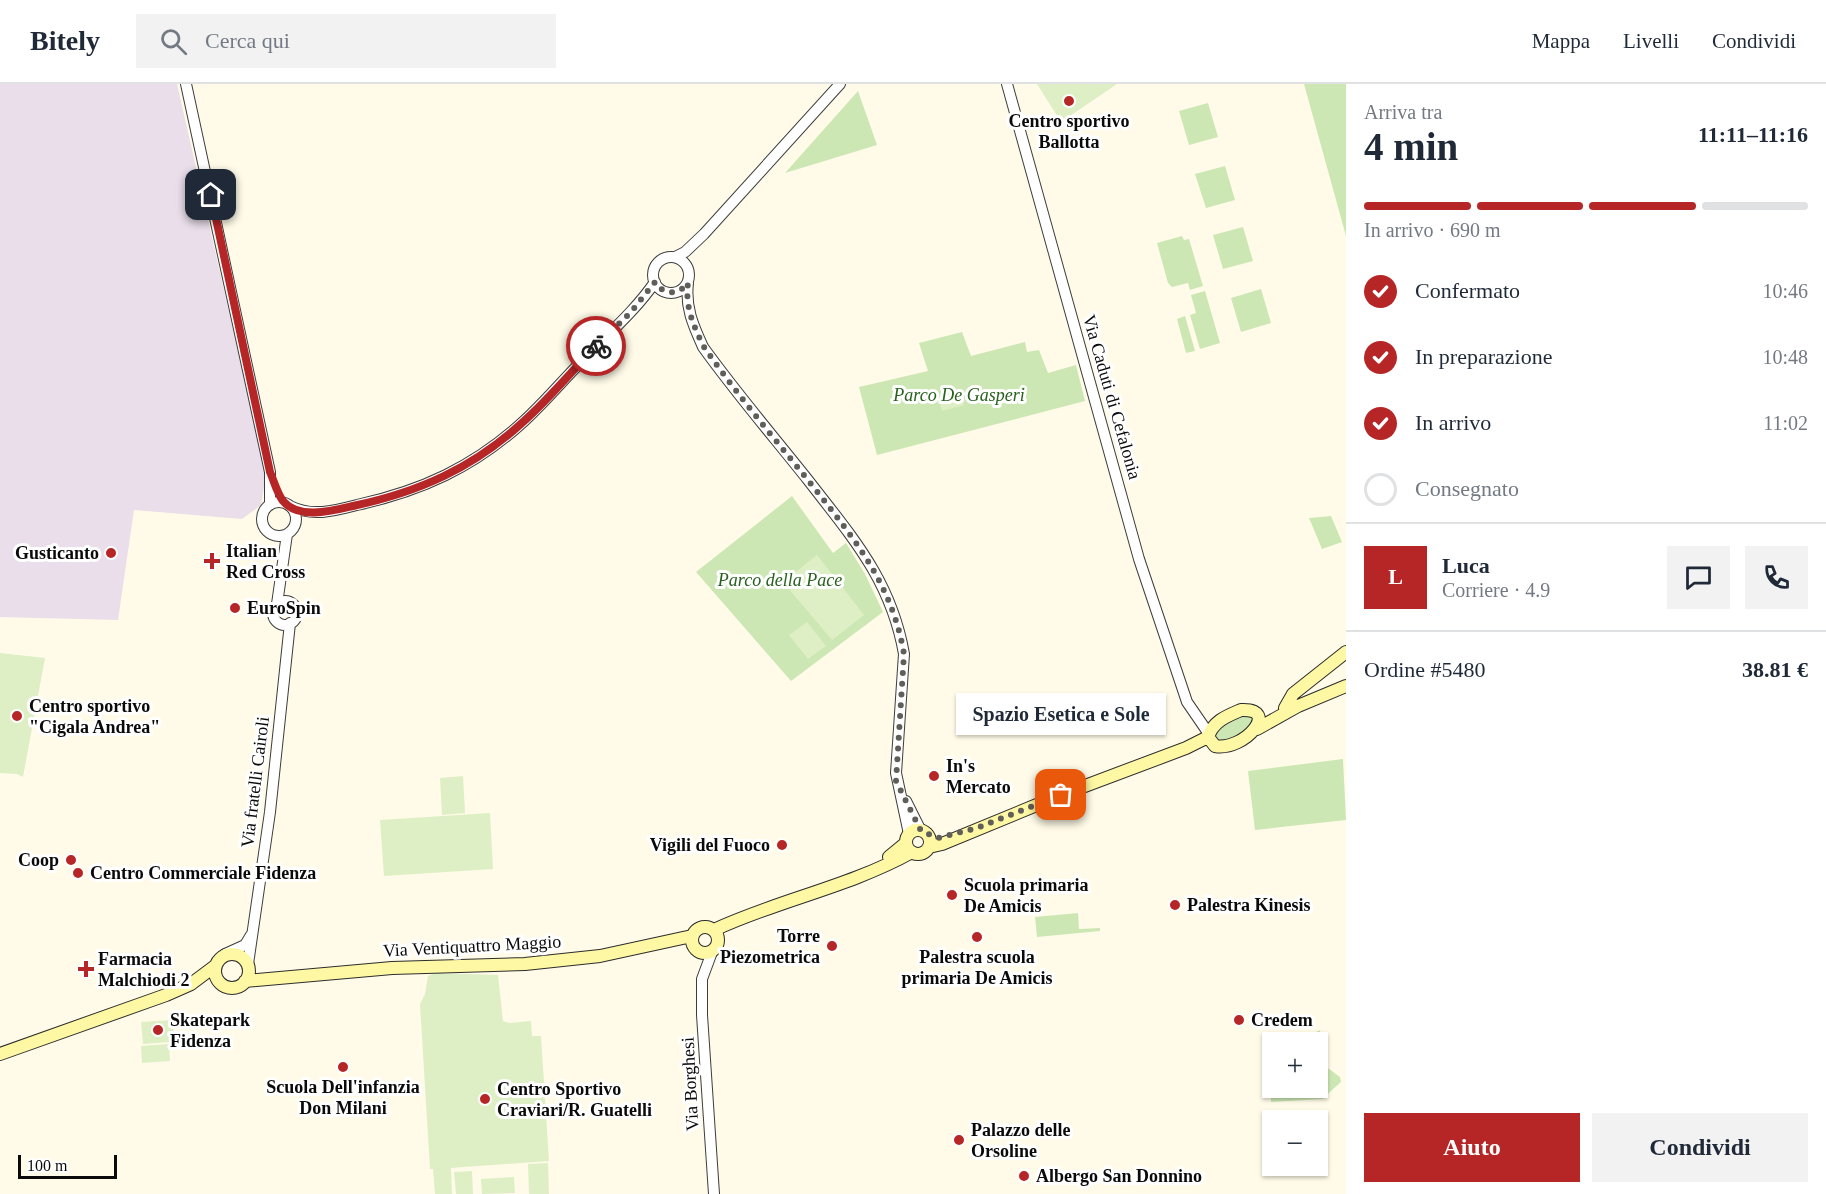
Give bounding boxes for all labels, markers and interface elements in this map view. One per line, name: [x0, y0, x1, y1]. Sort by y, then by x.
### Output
search box: [136, 14, 556, 68]
text: Bitely: [30, 25, 100, 56]
icon: search: [157, 25, 190, 58]
text: Cerca qui: [205, 28, 290, 53]
text: Mappa: [1532, 29, 1590, 53]
text: Livelli: [1623, 29, 1679, 53]
text: Condividi: [1712, 29, 1796, 53]
marker: Centro sportivo Ballotta: [1062, 94, 1076, 108]
text: Arriva tra: [1364, 101, 1442, 123]
place label: Centro sportivo Ballotta: [1008, 111, 1130, 152]
text: 11:11–11:16: [1698, 122, 1808, 147]
text: 4 min: [1364, 125, 1458, 168]
pin: [185, 169, 236, 220]
icon: home: [194, 178, 227, 211]
text: In arrivo · 690 m: [1364, 219, 1501, 241]
icon: check: [1364, 275, 1397, 308]
text: Confermato: [1415, 278, 1520, 303]
text: 10:46: [1762, 280, 1808, 302]
street label: Via Caduti di Cefalonia: [1079, 312, 1145, 482]
courier: [566, 316, 626, 376]
icon: bike: [580, 330, 613, 363]
icon: check: [1364, 341, 1397, 374]
text: In preparazione: [1415, 344, 1552, 369]
text: 10:48: [1762, 346, 1808, 368]
park label: Parco De Gasperi: [892, 385, 1025, 405]
icon: check: [1364, 407, 1397, 440]
text: In arrivo: [1415, 410, 1491, 435]
text: 11:02: [1763, 412, 1808, 434]
text: Consegnato: [1415, 476, 1519, 501]
place label: Italian Red Cross: [226, 541, 305, 582]
place label: Gusticanto: [15, 543, 99, 563]
marker: Gusticanto: [104, 546, 118, 560]
button: chat: [1667, 546, 1730, 609]
button: phone: [1745, 546, 1808, 609]
marker: Italian Red Cross: [203, 552, 221, 570]
text: Luca: [1442, 553, 1490, 578]
text: L: [1388, 564, 1403, 589]
park label: Parco della Pace: [717, 570, 842, 590]
text: Corriere · 4.9: [1442, 579, 1550, 601]
place label: EuroSpin: [247, 598, 321, 618]
marker: EuroSpin: [228, 601, 242, 615]
text: Ordine #5480: [1364, 657, 1486, 682]
text: 38.81 €: [1742, 657, 1808, 682]
callout: Spazio Esetica e Sole: [956, 693, 1166, 735]
place label: Centro sportivo "Cigala Andrea": [29, 696, 160, 737]
text: Spazio Esetica e Sole: [972, 703, 1150, 725]
marker: Centro sportivo "Cigala Andrea": [10, 709, 24, 723]
street label: Via fratelli Cairoli: [237, 715, 273, 849]
place label: In's Mercato: [946, 756, 1011, 797]
marker: In's Mercato: [927, 769, 941, 783]
pin: [1035, 769, 1086, 820]
icon: bag: [1044, 778, 1077, 811]
place label: Vigili del Fuoco: [650, 835, 770, 855]
marker: Vigili del Fuoco: [775, 838, 789, 852]
place label: Coop: [18, 850, 59, 870]
marker: Coop: [64, 853, 78, 867]
place label: Centro Commerciale Fidenza: [90, 863, 316, 883]
marker: Centro Commerciale Fidenza: [71, 866, 85, 880]
place label: Scuola primaria De Amicis: [964, 875, 1089, 916]
marker: Scuola primaria De Amicis: [945, 888, 959, 902]
place label: Palestra Kinesis: [1187, 895, 1311, 915]
marker: Palestra Kinesis: [1168, 898, 1182, 912]
place label: Torre Piezometrica: [720, 926, 820, 967]
marker: Palestra scuola primaria De Amicis: [970, 930, 984, 944]
street label: Via Ventiquattro Maggio: [382, 931, 562, 961]
marker: Torre Piezometrica: [825, 939, 839, 953]
place label: Palestra scuola primaria De Amicis: [902, 947, 1052, 988]
place label: Farmacia Malchiodi 2: [98, 949, 190, 990]
marker: Farmacia Malchiodi 2: [79, 962, 93, 976]
place label: Skatepark Fidenza: [170, 1010, 250, 1051]
place label: Credem: [1251, 1010, 1313, 1030]
marker: Credem: [1232, 1013, 1246, 1027]
marker: Skatepark Fidenza: [151, 1023, 165, 1037]
map controls: [1262, 1032, 1328, 1176]
button: +: [1262, 1032, 1328, 1098]
street label: Via Borghesi: [678, 1037, 702, 1131]
marker: Scuola Dell'infanzia Don Milani: [336, 1060, 350, 1074]
place label: Scuola Dell'infanzia Don Milani: [266, 1077, 420, 1118]
place label: Centro Sportivo Craviari/R. Guatelli: [497, 1079, 652, 1120]
marker: Centro Sportivo Craviari/R. Guatelli: [478, 1092, 492, 1106]
button: −: [1262, 1110, 1328, 1176]
button: Aiuto: [1364, 1113, 1580, 1182]
button: Condividi: [1592, 1113, 1808, 1182]
place label: Palazzo delle Orsoline: [971, 1120, 1070, 1161]
marker: Palazzo delle Orsoline: [952, 1133, 966, 1147]
scale bar: [18, 1152, 117, 1180]
text: 100 m: [27, 1157, 67, 1174]
place label: Albergo San Donnino: [1036, 1166, 1202, 1186]
marker: Albergo San Donnino: [1017, 1169, 1031, 1183]

